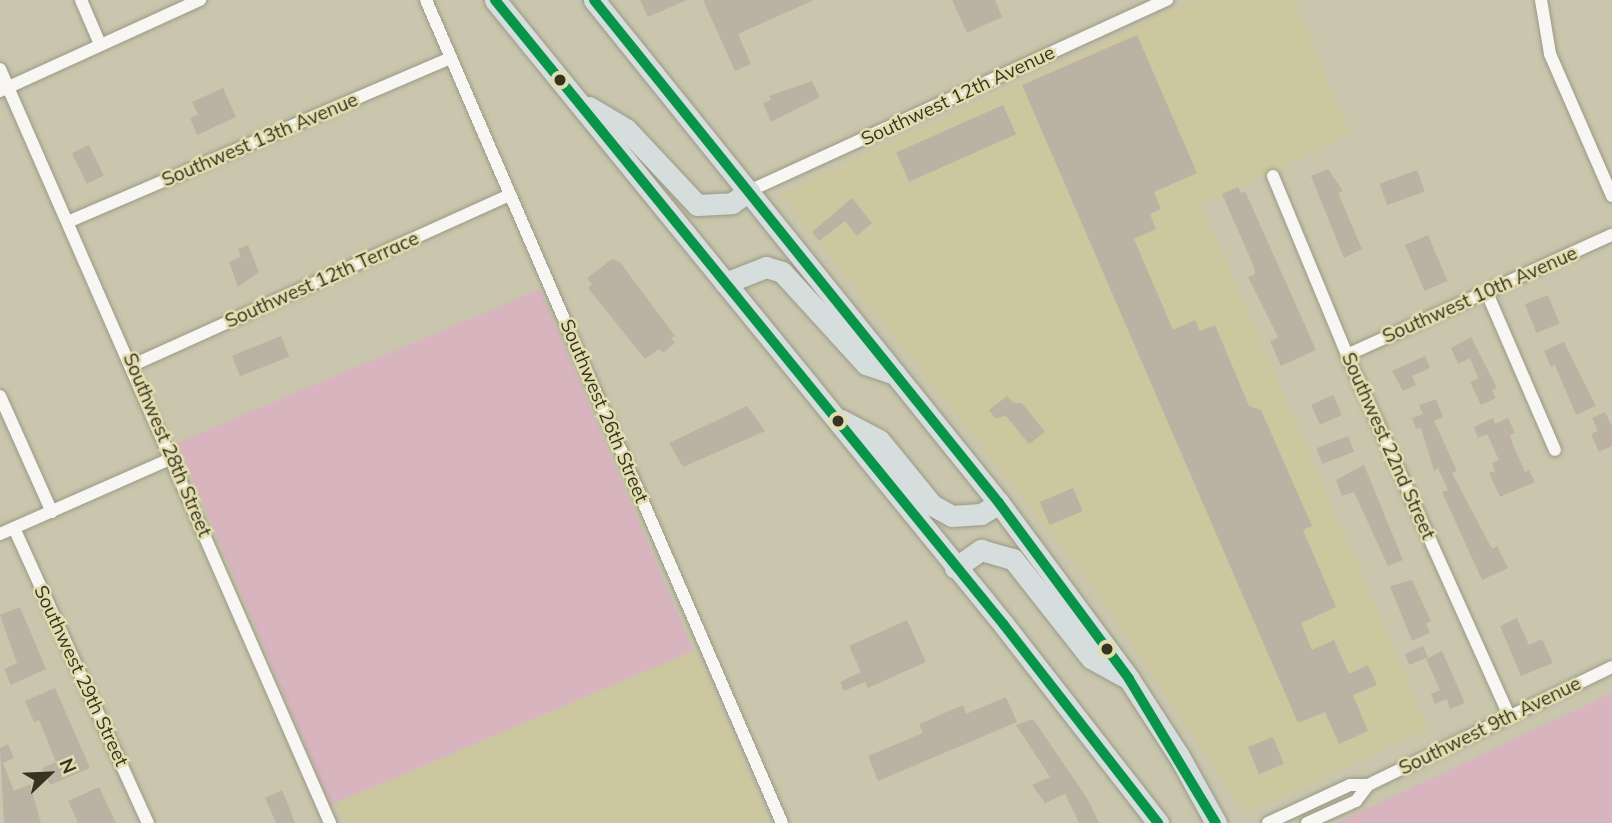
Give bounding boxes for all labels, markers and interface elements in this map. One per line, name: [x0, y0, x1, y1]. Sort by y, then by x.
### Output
street label: Southwest 12th Avenue: [858, 41, 1058, 151]
unlabelled marker: [553, 73, 567, 87]
street label: Southwest 13th Avenue: [159, 88, 361, 192]
street label: Southwest 12th Terrace: [222, 227, 422, 333]
street label: Southwest 10th Avenue: [1379, 242, 1581, 348]
street label: Southwest 26th Street: [555, 316, 653, 506]
street label: Southwest 22nd Street: [1337, 349, 1439, 543]
street label: Southwest 28th Street: [118, 350, 216, 540]
unlabelled marker: [831, 414, 845, 428]
street label: Southwest 29th Street: [29, 582, 133, 770]
unlabelled marker: [1100, 642, 1114, 656]
street label: Southwest 9th Avenue: [1395, 672, 1585, 780]
north arrow: [14, 739, 84, 809]
text: N: [54, 754, 82, 777]

